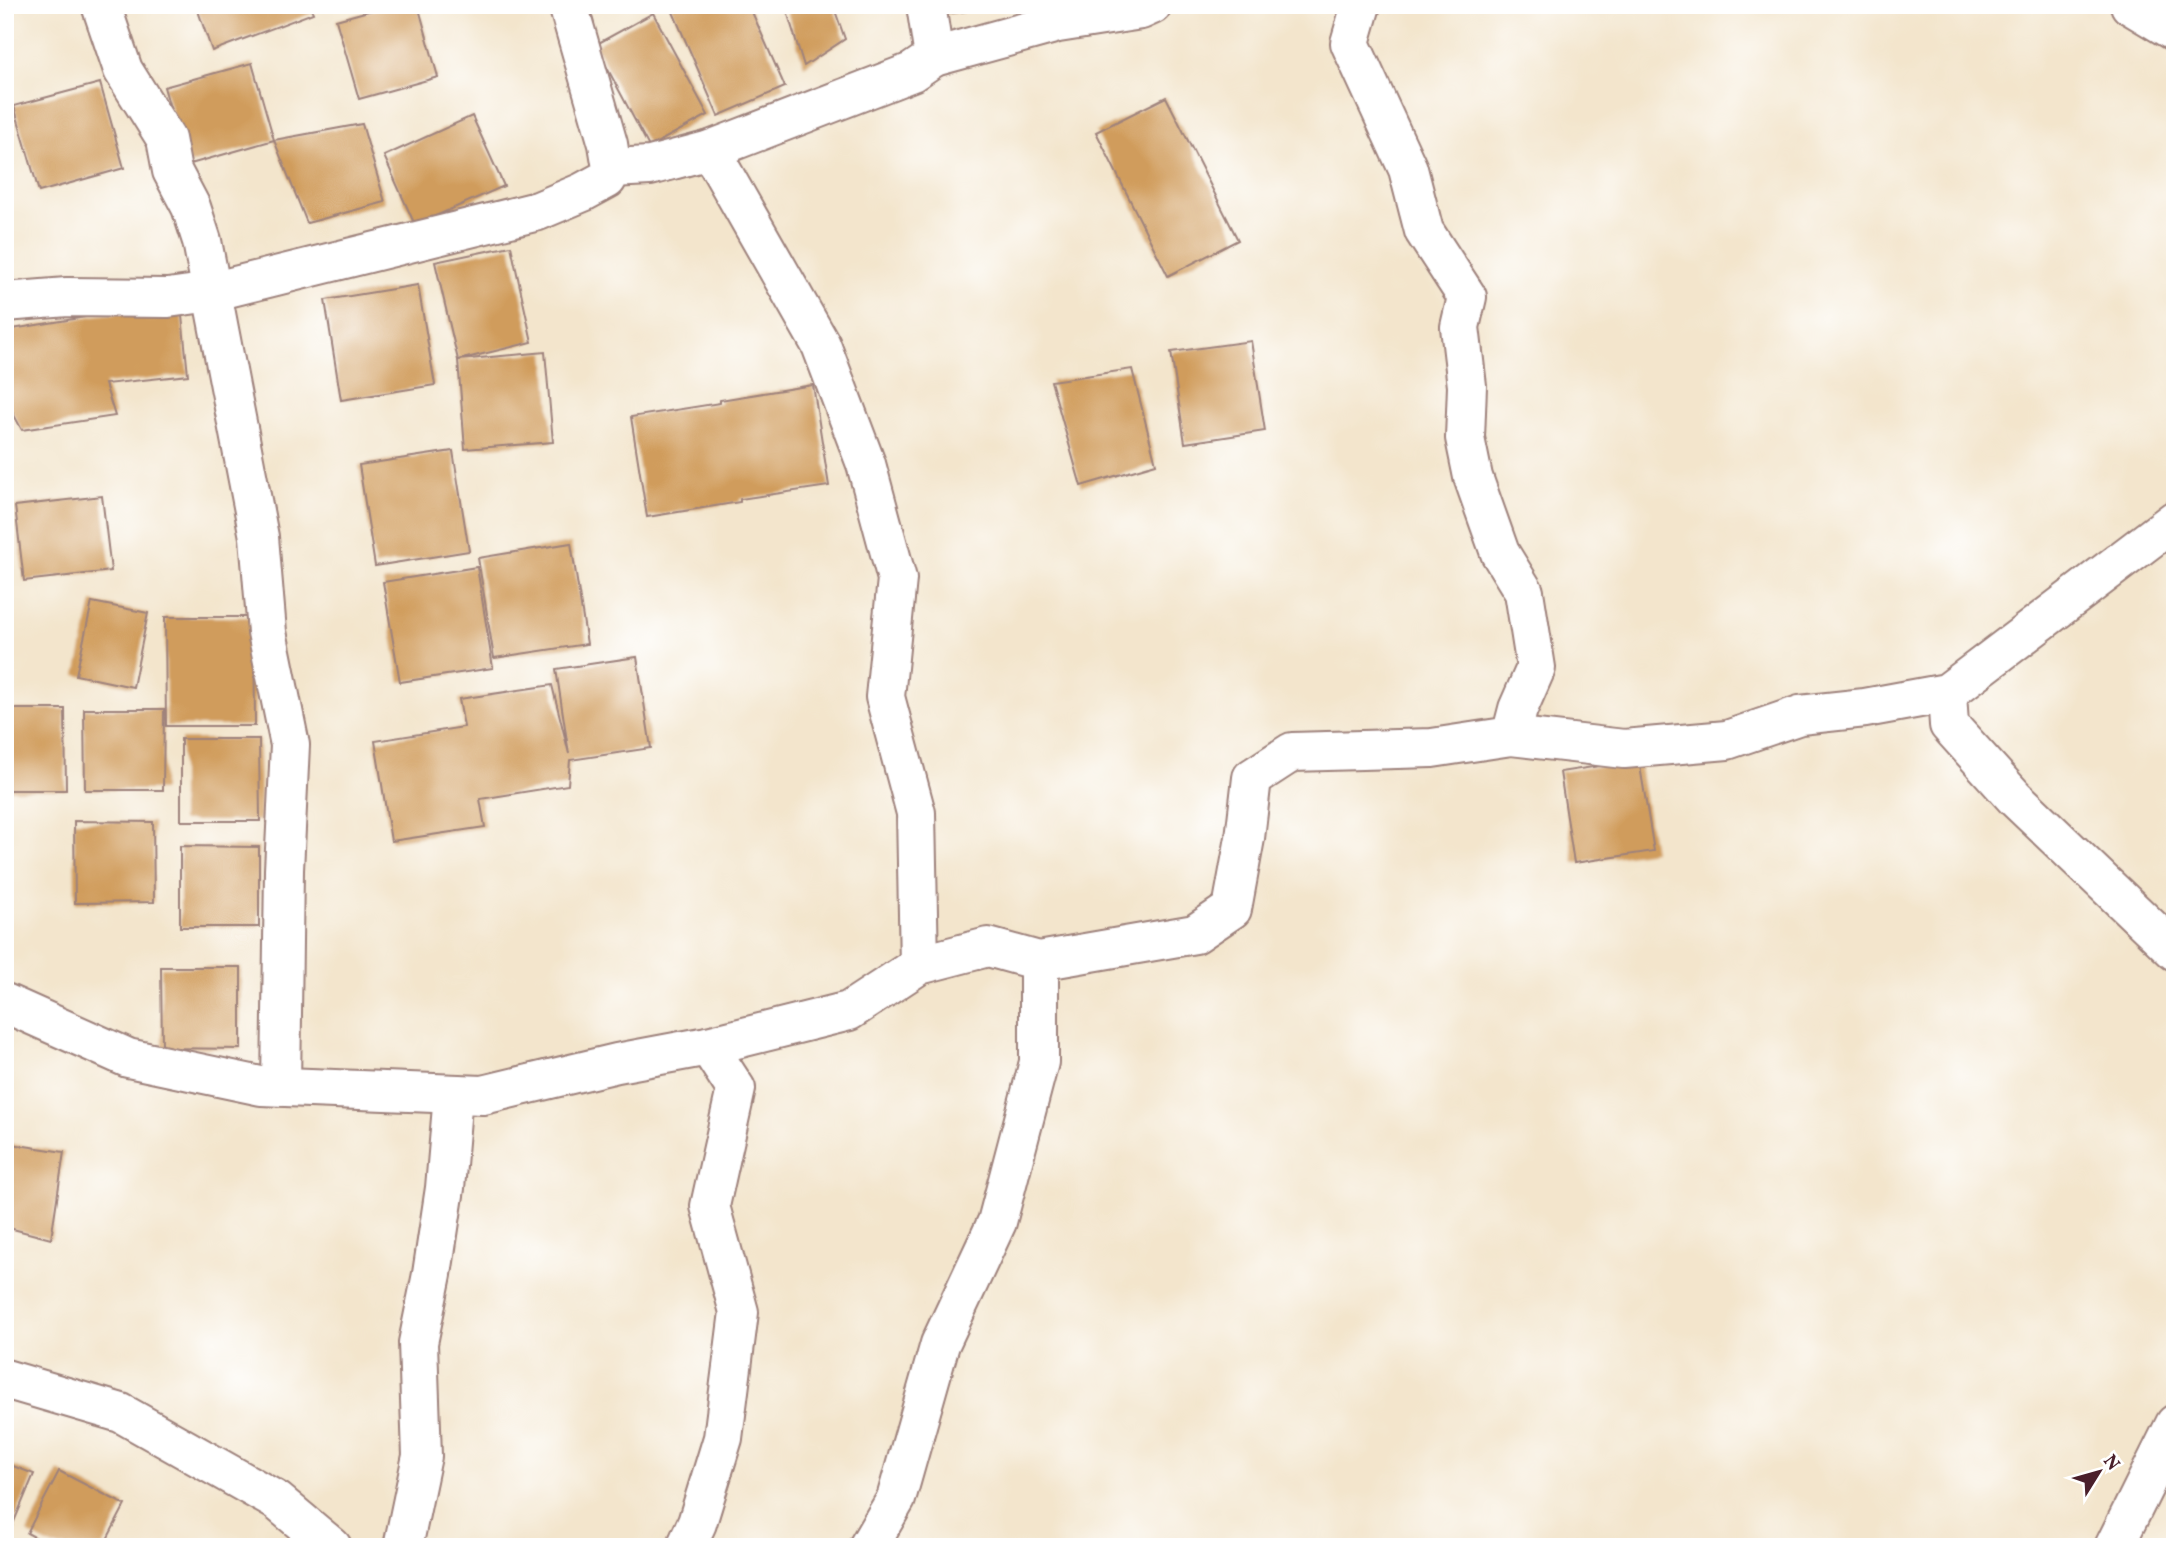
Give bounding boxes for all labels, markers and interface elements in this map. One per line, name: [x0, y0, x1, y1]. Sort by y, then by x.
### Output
north arrow: [2064, 1436, 2134, 1506]
text: N: [2096, 1450, 2126, 1476]

